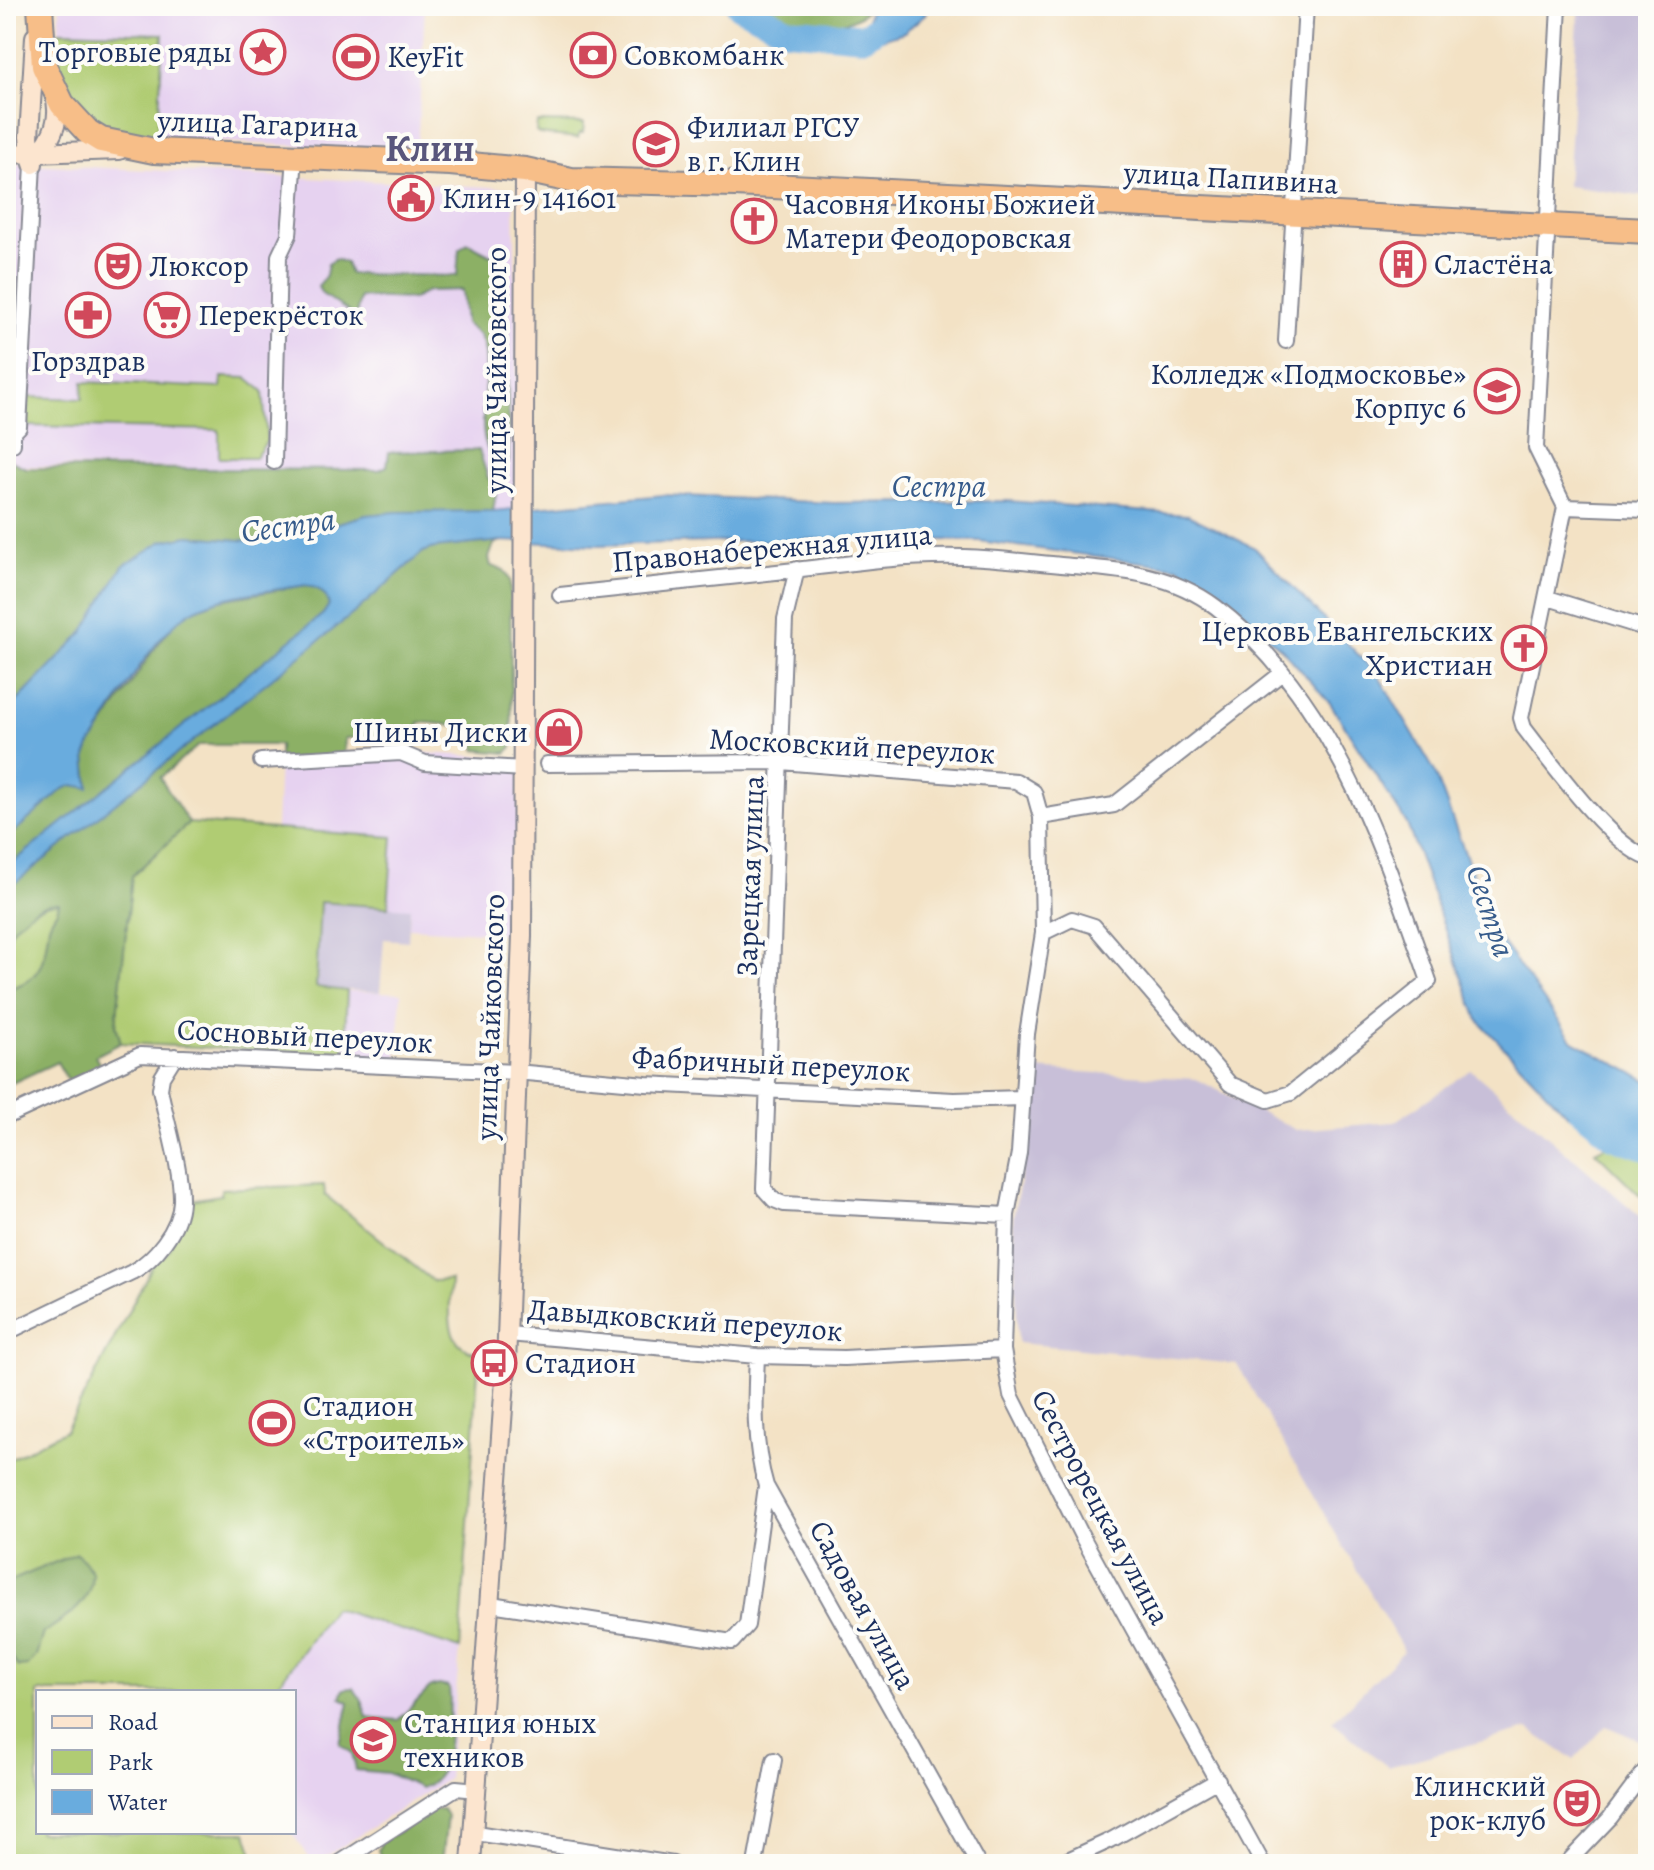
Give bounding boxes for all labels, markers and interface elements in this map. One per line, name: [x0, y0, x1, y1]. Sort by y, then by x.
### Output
place icon: Tорговые ряды: [239, 28, 287, 76]
bank icon: Совкомбанк: [569, 31, 617, 79]
place label: Tорговые ряды: [39, 32, 232, 72]
sports icon: KeyFit: [332, 33, 380, 81]
place label: Совкомбанк: [624, 35, 784, 75]
place label: KeyFit: [387, 37, 464, 77]
street label: улица Гагарина: [156, 100, 359, 147]
place label: Филиал РГСУ в г. Клин: [687, 107, 860, 181]
school or university icon: Филиал РГСУ в г. Клин: [632, 120, 680, 168]
district label: Клин: [385, 122, 475, 174]
street label: улица Папивина: [1122, 152, 1339, 204]
public building icon: Клин-9 141601: [387, 174, 435, 222]
place label: Клин-9 141601: [442, 178, 616, 218]
place label: Часовня Иконы Божией Матери Феодоровская: [785, 184, 1096, 258]
church icon: Часовня Иконы Божией Матери Феодоровская: [730, 197, 778, 245]
building icon: Сластёна: [1379, 240, 1427, 288]
theatre icon: Люксор: [94, 242, 142, 290]
place label: Сластёна: [1434, 244, 1553, 284]
place label: Люксор: [149, 246, 249, 286]
street label: улица Чайковского: [476, 247, 516, 494]
pharmacy icon: Горздрав: [64, 291, 112, 339]
supermarket icon: Перекрёсток: [143, 291, 191, 339]
place label: Перекрёсток: [198, 295, 364, 335]
place label: Горздрав: [30, 341, 146, 381]
place label: Колледж «Подмосковье» Корпус 6: [1150, 354, 1466, 428]
school or university icon: Колледж «Подмосковье» Корпус 6: [1473, 367, 1521, 415]
water label: Сестра: [892, 464, 986, 508]
water label: Сестра: [238, 497, 338, 553]
street label: Правонабережная улица: [610, 514, 934, 582]
place label: Церковь Евангельских Христиан: [1201, 611, 1493, 685]
church icon: Церковь Евангельских Христиан: [1500, 624, 1548, 672]
shop icon: Шины Диски: [535, 708, 583, 756]
place label: Шины Диски: [352, 712, 528, 752]
street label: Московский переулок: [708, 719, 996, 773]
street label: Зарецкая улица: [726, 774, 774, 977]
water label: Сестра: [1455, 859, 1527, 963]
street label: улица Чайковского: [466, 893, 514, 1142]
street label: Сосновый переулок: [176, 1009, 434, 1063]
street label: Фабричный переулок: [631, 1037, 911, 1091]
street label: Давыдковский переулок: [526, 1289, 844, 1351]
bus stop icon: Стадион: [470, 1339, 518, 1387]
place label: Стадион: [525, 1343, 636, 1383]
street label: Сестрорецкая улица: [1022, 1382, 1180, 1632]
place label: Стадион «Строитель»: [303, 1386, 464, 1460]
sports icon: Стадион «Строитель»: [248, 1399, 296, 1447]
street label: Садовая улица: [800, 1513, 926, 1697]
legend: [36, 1690, 296, 1834]
place label: Станция юных техников: [404, 1703, 597, 1777]
text: Road: [108, 1706, 158, 1738]
school or university icon: Станция юных техников: [349, 1716, 397, 1764]
text: Park: [108, 1746, 153, 1778]
place label: Клинский рок-клуб: [1413, 1766, 1546, 1840]
theatre icon: Клинский рок-клуб: [1553, 1779, 1601, 1827]
text: Water: [107, 1786, 168, 1818]

